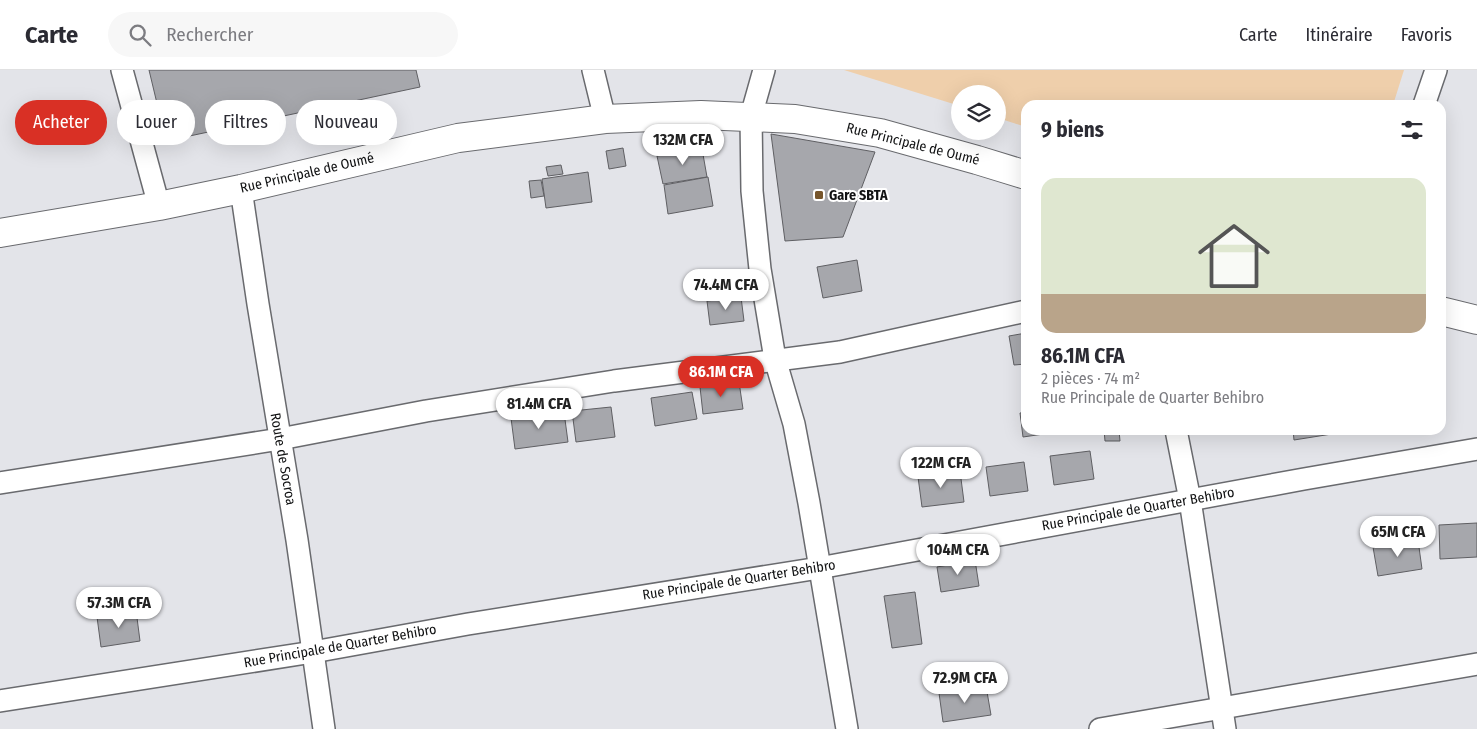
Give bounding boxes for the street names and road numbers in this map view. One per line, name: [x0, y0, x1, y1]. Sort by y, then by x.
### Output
street label: Rue Principale de Oumé: [845, 119, 982, 169]
street label: Rue Principale de Oumé: [238, 149, 376, 197]
street label: Route de Socroa: [267, 412, 299, 507]
street label: Rue Principale de Quarter Behibro: [1040, 484, 1236, 534]
street label: Rue Principale de Quarter Behibro: [641, 556, 837, 604]
street label: Rue Principale de Quarter Behibro: [242, 621, 438, 671]

